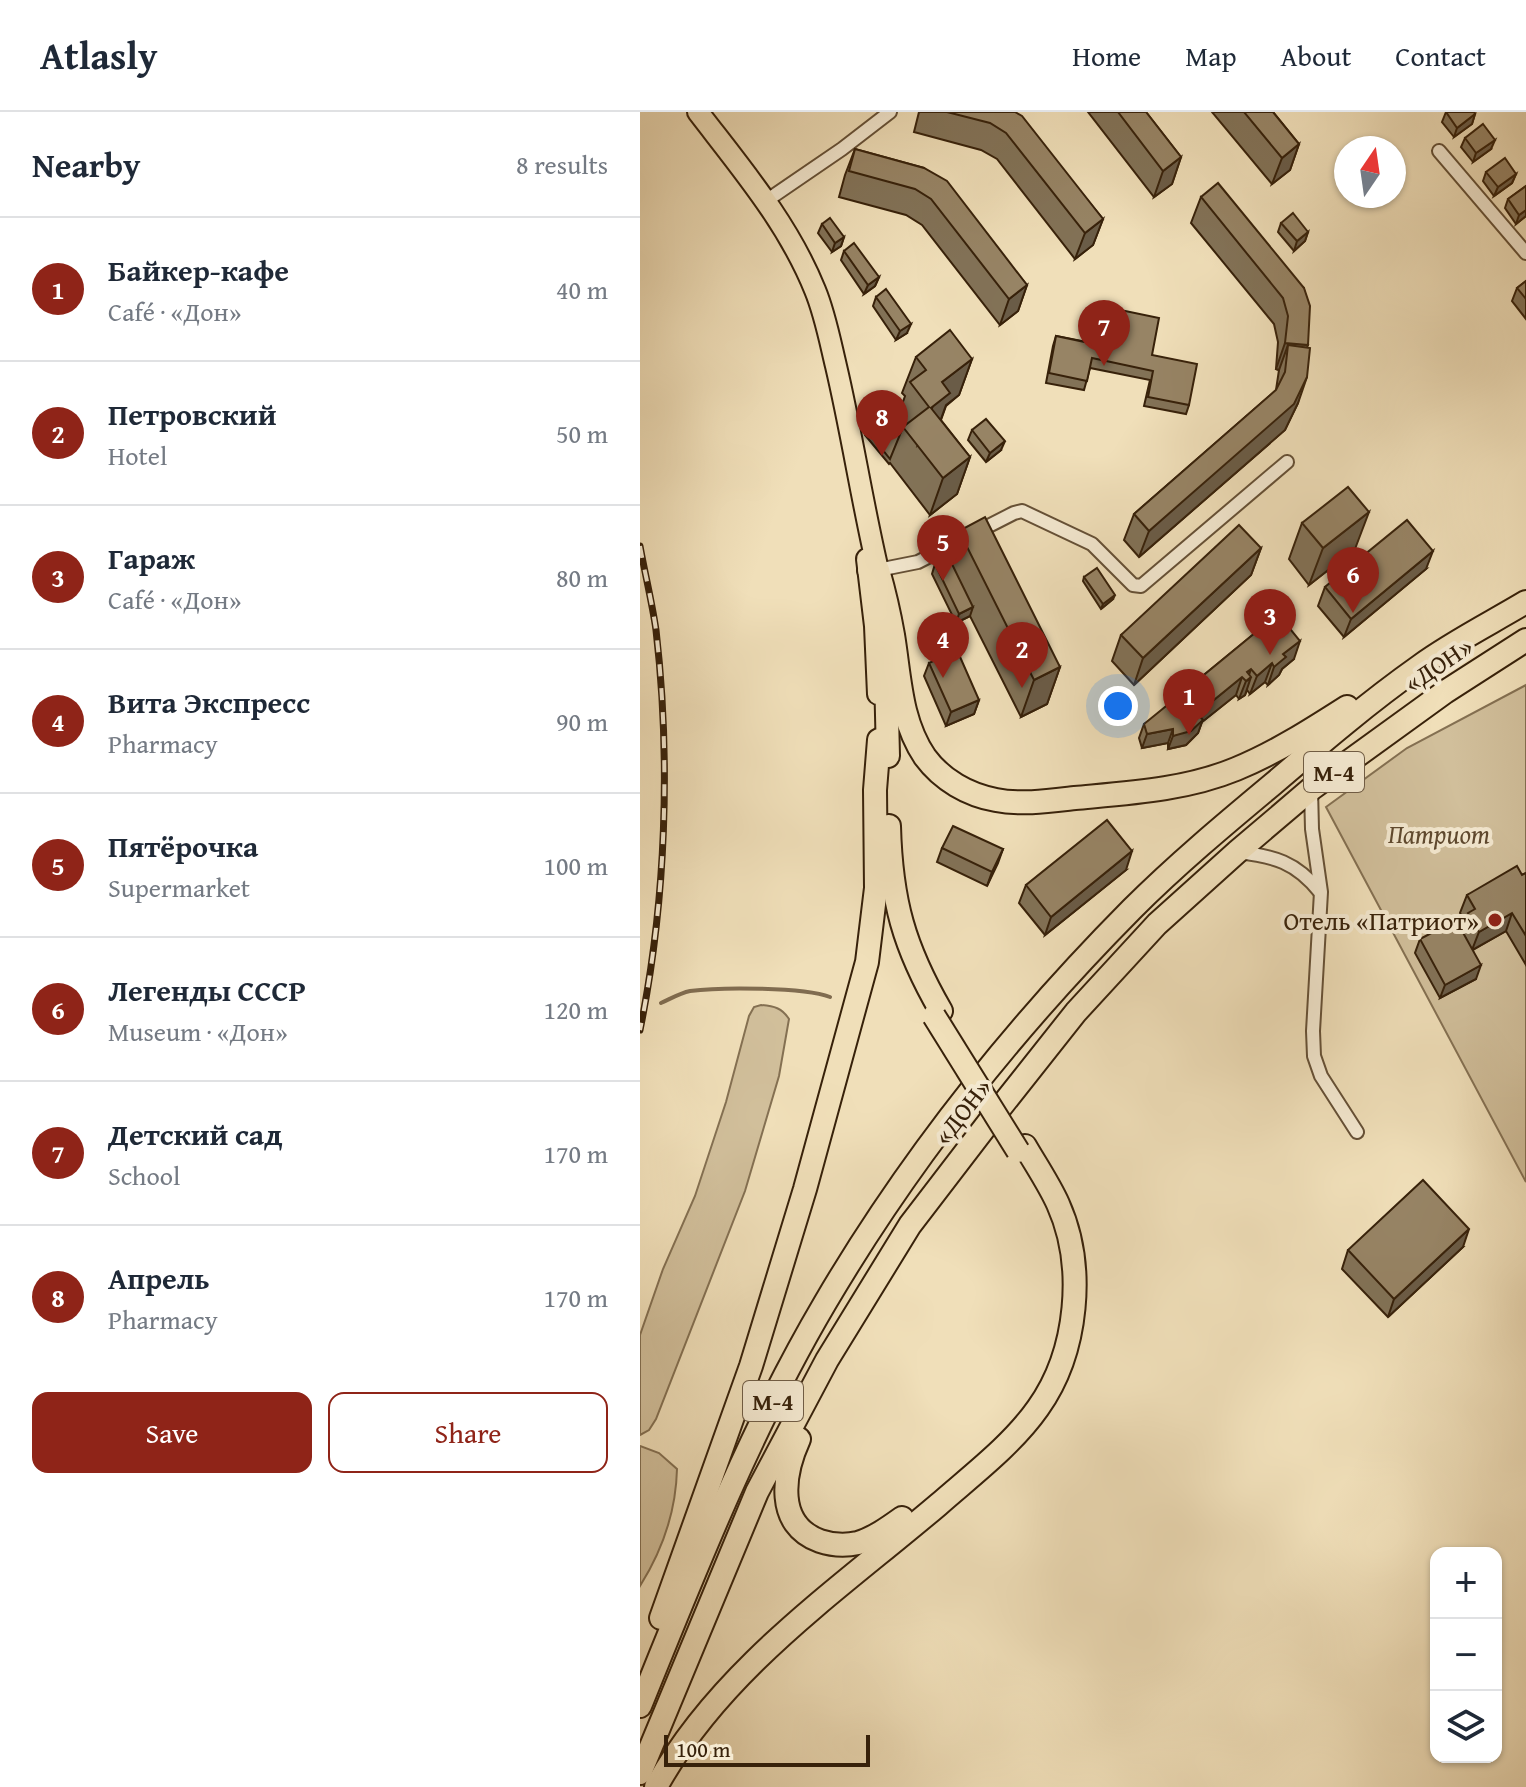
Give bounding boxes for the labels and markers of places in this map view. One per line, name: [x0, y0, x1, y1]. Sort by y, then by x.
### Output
pin: 7: [1078, 300, 1130, 366]
pin: 8: [856, 390, 908, 456]
pin: 5: [917, 515, 969, 581]
pin: 6: [1327, 547, 1379, 613]
pin: 3: [1244, 589, 1296, 655]
pin: 4: [917, 612, 969, 678]
pin: 2: [996, 622, 1048, 688]
pin: 1: [1163, 669, 1215, 735]
place label: Отель «Патриот»: [1283, 901, 1479, 940]
marker: Отель «Патриот»: [1486, 911, 1504, 929]

